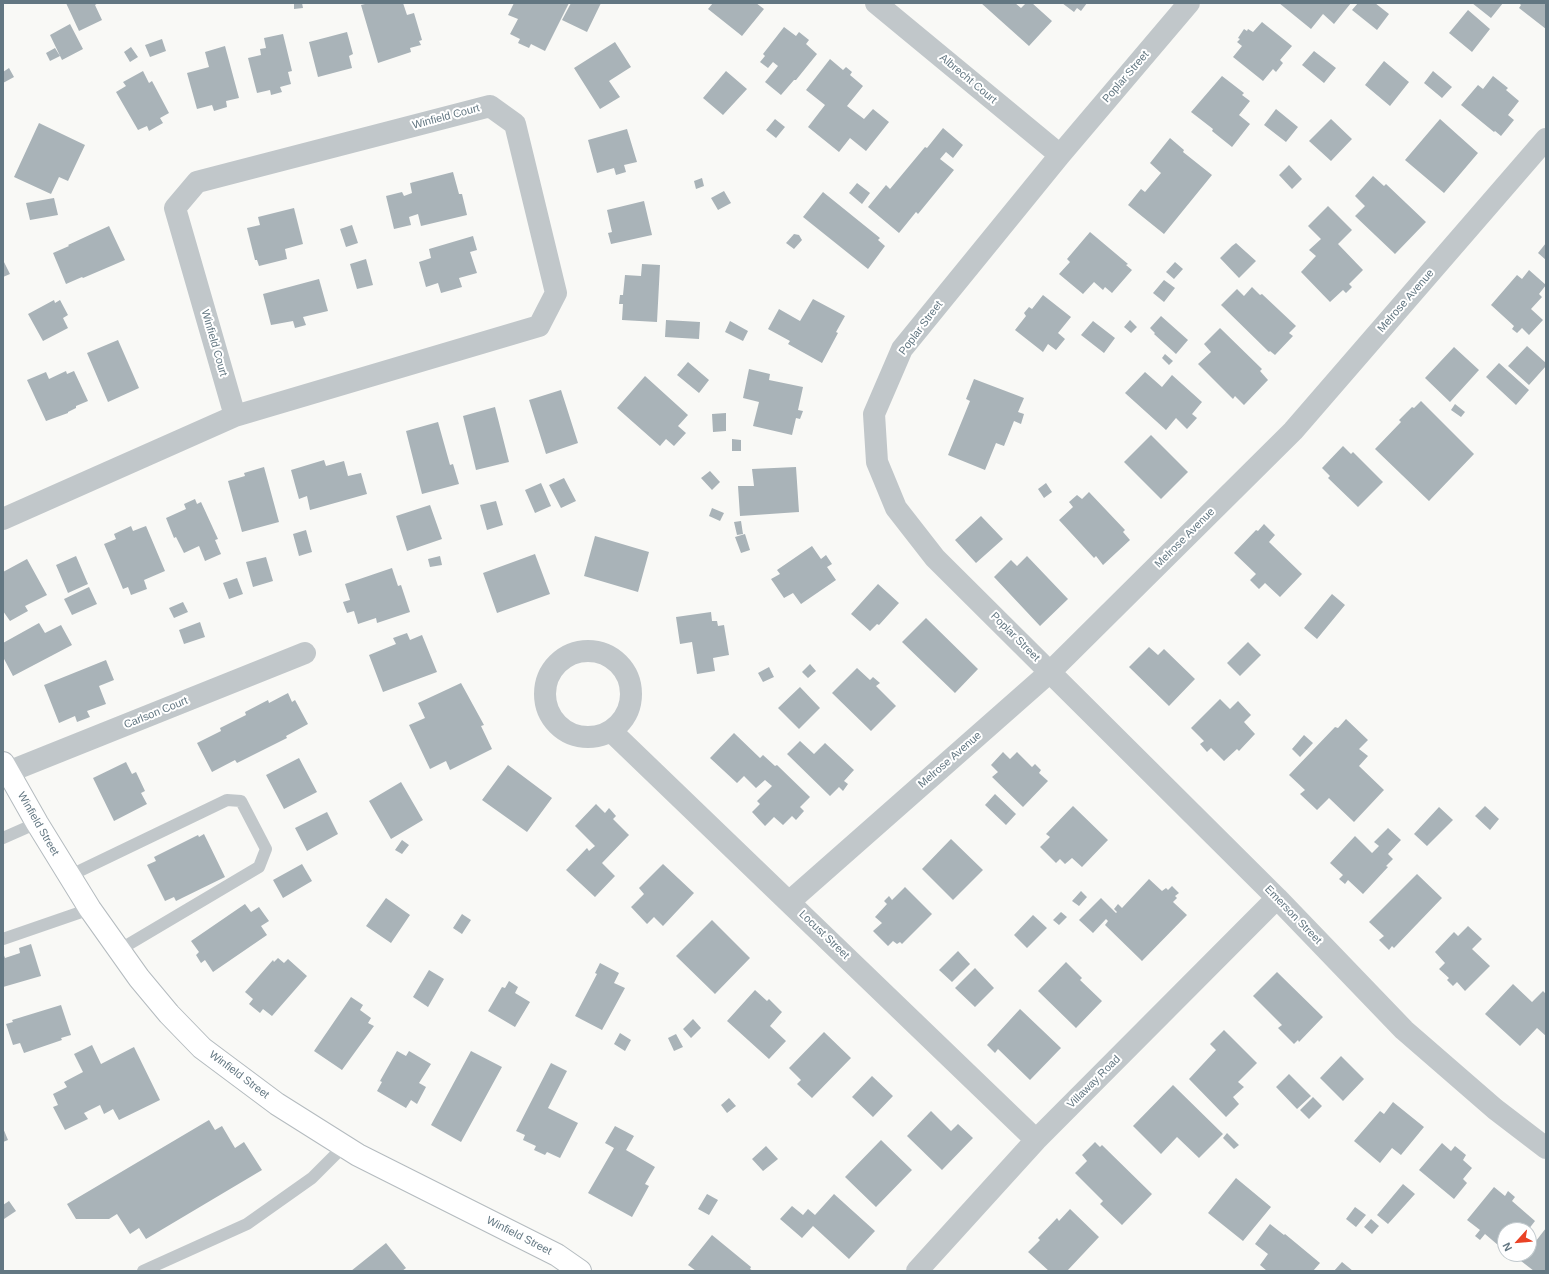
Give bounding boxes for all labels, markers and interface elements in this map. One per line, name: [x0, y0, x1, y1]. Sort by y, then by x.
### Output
street label: Poplar Street: [1100, 48, 1152, 106]
street label: Albrecht Court: [937, 51, 999, 107]
street label: Winfield Court: [411, 102, 481, 132]
street label: Melrose Avenue: [1375, 267, 1437, 335]
street label: Poplar Street: [896, 298, 946, 358]
street label: Winfield Court: [198, 308, 230, 378]
street label: Melrose Avenue: [1152, 505, 1218, 571]
street label: Poplar Street: [988, 610, 1042, 664]
street label: Carlson Court: [122, 694, 190, 732]
street label: Melrose Avenue: [916, 729, 984, 791]
street label: Winfield Street: [14, 790, 62, 858]
street label: Emerson Street: [1262, 883, 1324, 947]
street label: Locust Street: [796, 908, 852, 962]
street label: Winfield Street: [206, 1048, 272, 1102]
street label: Villaway Road: [1065, 1053, 1123, 1111]
street label: Winfield Street: [484, 1214, 554, 1258]
north arrow: [1497, 1222, 1537, 1262]
text: N: [1500, 1241, 1514, 1253]

